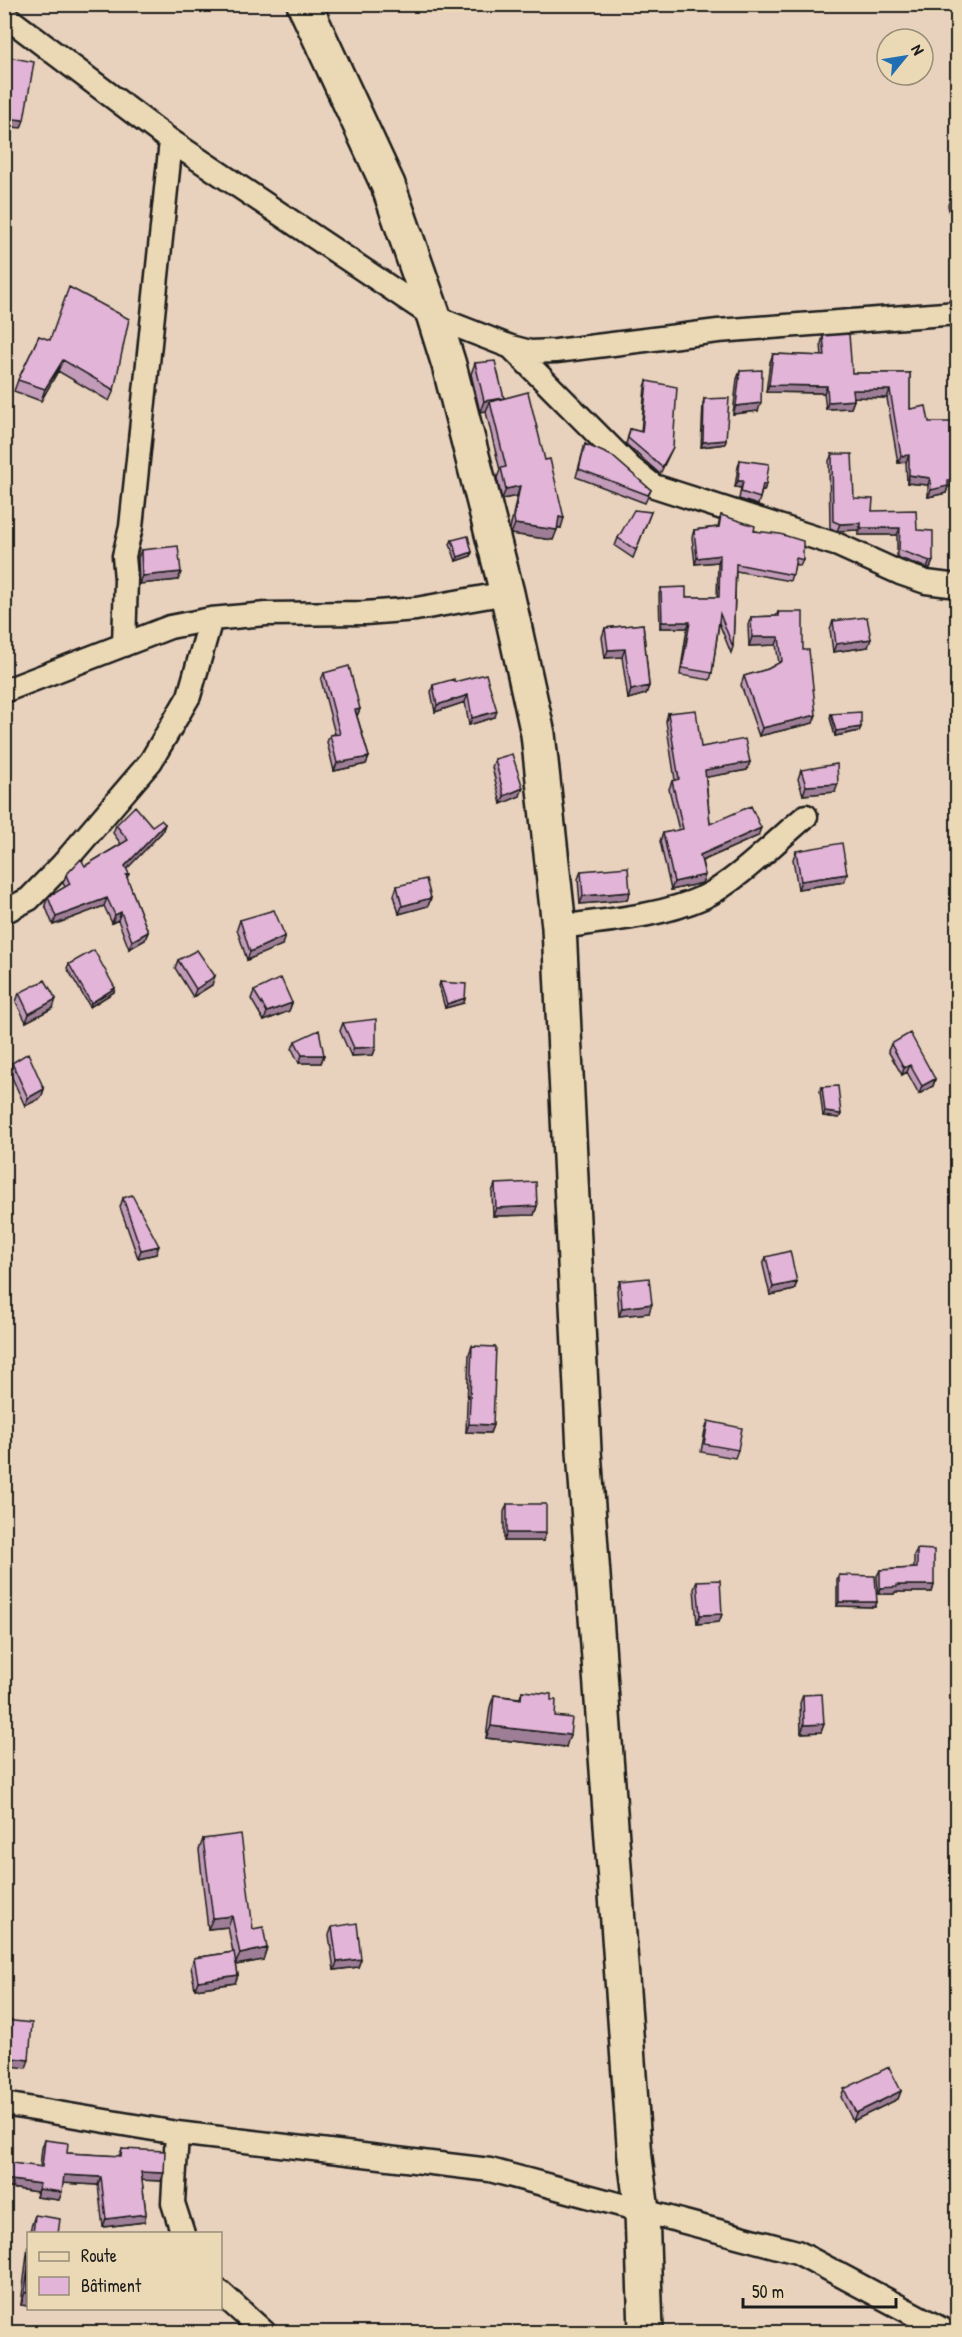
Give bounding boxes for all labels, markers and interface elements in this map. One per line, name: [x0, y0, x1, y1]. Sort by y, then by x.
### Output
north arrow: [875, 27, 935, 87]
text: N: [906, 40, 930, 59]
legend: [27, 2232, 222, 2310]
text: Route: [81, 2243, 117, 2268]
scale bar: [743, 2271, 896, 2309]
text: Bâtiment: [81, 2273, 142, 2298]
text: 50 m: [752, 2279, 784, 2304]

